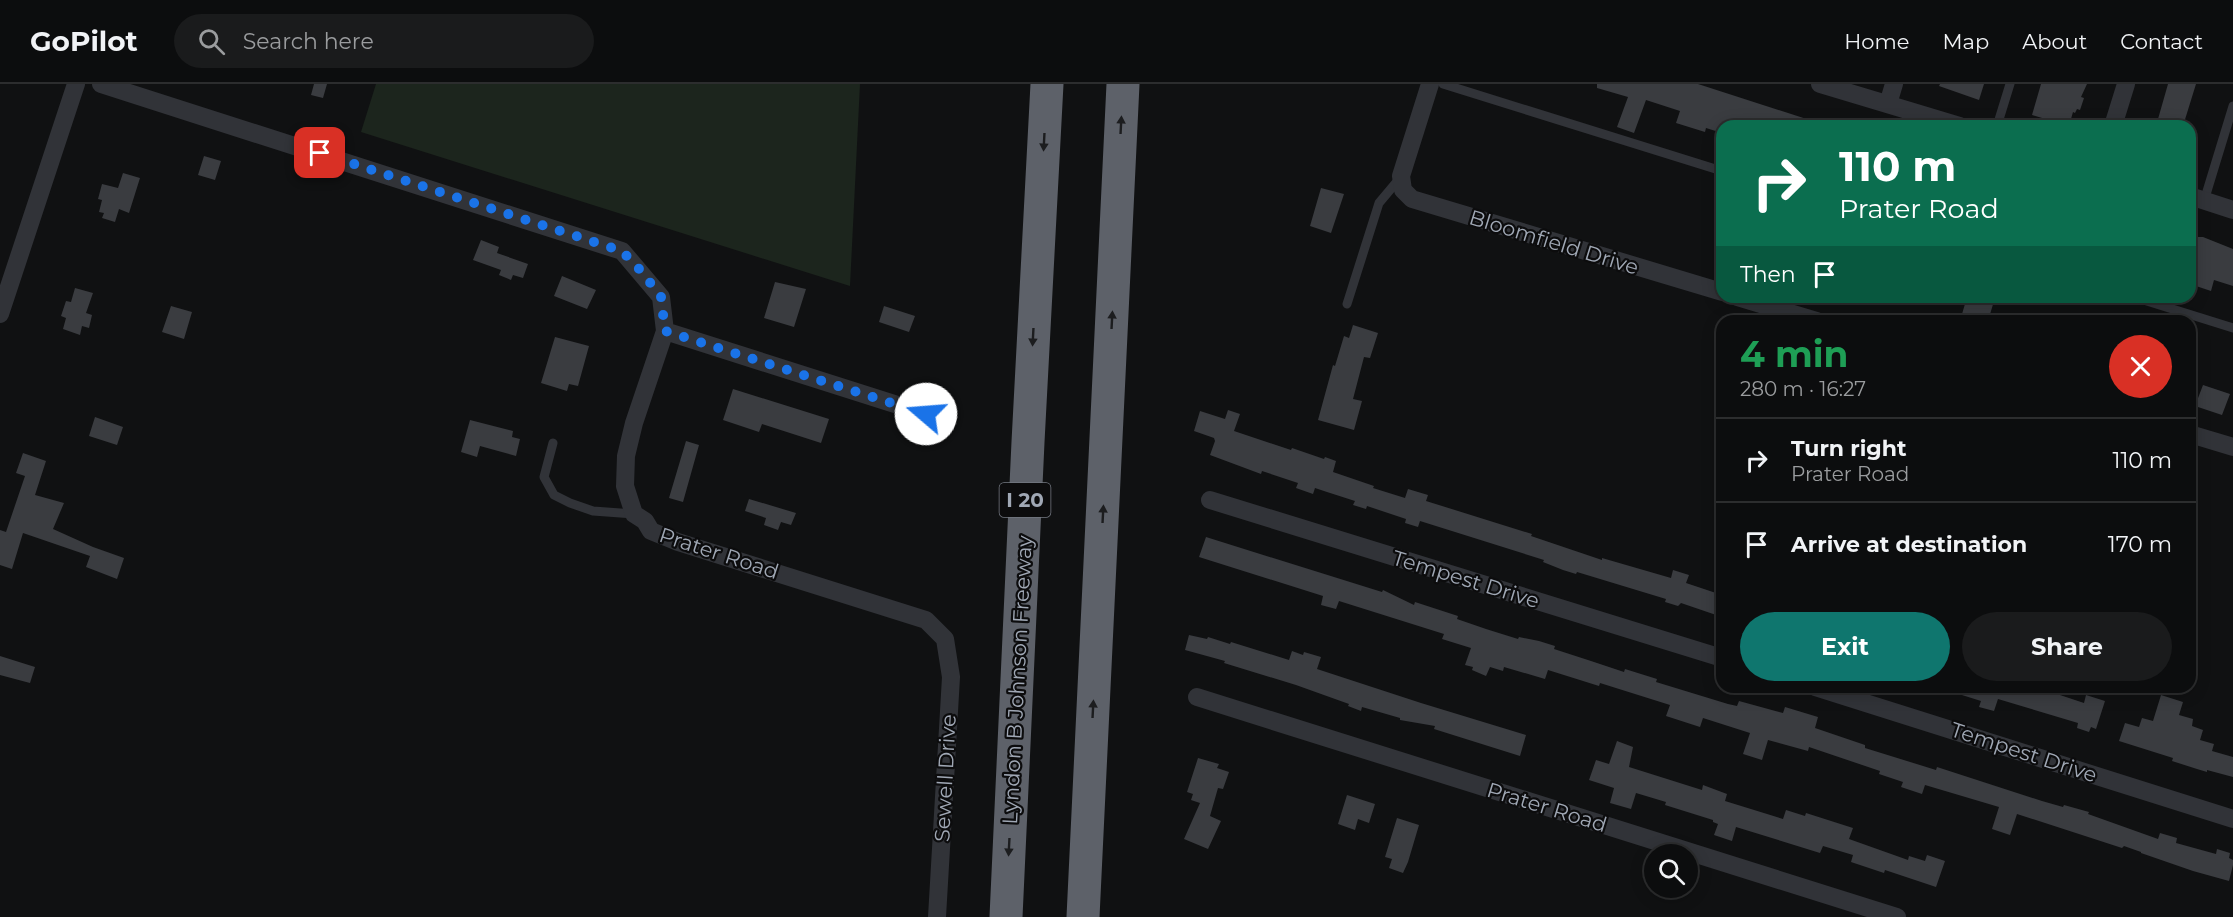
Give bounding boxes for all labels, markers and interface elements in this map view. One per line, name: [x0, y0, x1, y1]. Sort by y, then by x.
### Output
search box: [174, 14, 594, 68]
text: GoPilot: [30, 24, 138, 58]
icon: search: [195, 25, 228, 58]
text: Search here: [243, 28, 374, 55]
text: Home: [1844, 29, 1909, 54]
text: Map: [1942, 29, 1989, 54]
text: About: [2022, 29, 2087, 54]
text: Contact: [2120, 29, 2203, 54]
one-way arrow: [1116, 115, 1126, 134]
pin: [294, 127, 345, 178]
one-way arrow: [1039, 133, 1048, 152]
icon: arrive: [303, 136, 336, 169]
text: 110 m: [1839, 140, 1956, 192]
icon: right: [1740, 144, 1818, 222]
text: Prater Road: [1839, 192, 1999, 225]
street label: Bloomfield Drive: [1466, 204, 1642, 280]
icon: arrive: [1808, 258, 1841, 291]
text: Then: [1740, 261, 1796, 288]
one-way arrow: [1107, 310, 1116, 329]
one-way arrow: [1029, 328, 1038, 347]
text: 4 min: [1740, 332, 1848, 376]
button: close: [2109, 335, 2172, 398]
text: 280 m · 16:27: [1740, 377, 1866, 401]
position arrow: [894, 382, 958, 446]
text: Turn right: [1791, 435, 1906, 462]
icon: right: [1740, 444, 1773, 477]
text: 110 m: [2112, 447, 2172, 474]
text: Prater Road: [1791, 462, 1909, 486]
road number: I 20: [1000, 483, 1050, 517]
one-way arrow: [1098, 505, 1107, 524]
street label: Prater Road: [656, 522, 782, 584]
icon: arrive: [1740, 528, 1773, 561]
text: Arrive at destination: [1791, 531, 2027, 558]
text: 170 m: [2108, 531, 2172, 558]
street label: Lyndon B Johnson Freeway: [997, 534, 1037, 825]
street label: Tempest Drive: [1390, 545, 1542, 613]
button: Exit: [1740, 612, 1950, 681]
button: Share: [1962, 612, 2172, 681]
one-way arrow: [1089, 700, 1098, 719]
street label: Sewell Drive: [929, 713, 961, 843]
street label: Tempest Drive: [1948, 717, 2100, 787]
street label: Prater Road: [1484, 777, 1610, 837]
one-way arrow: [1005, 837, 1014, 856]
map controls: [1644, 844, 1698, 898]
button: search: [1644, 844, 1698, 898]

